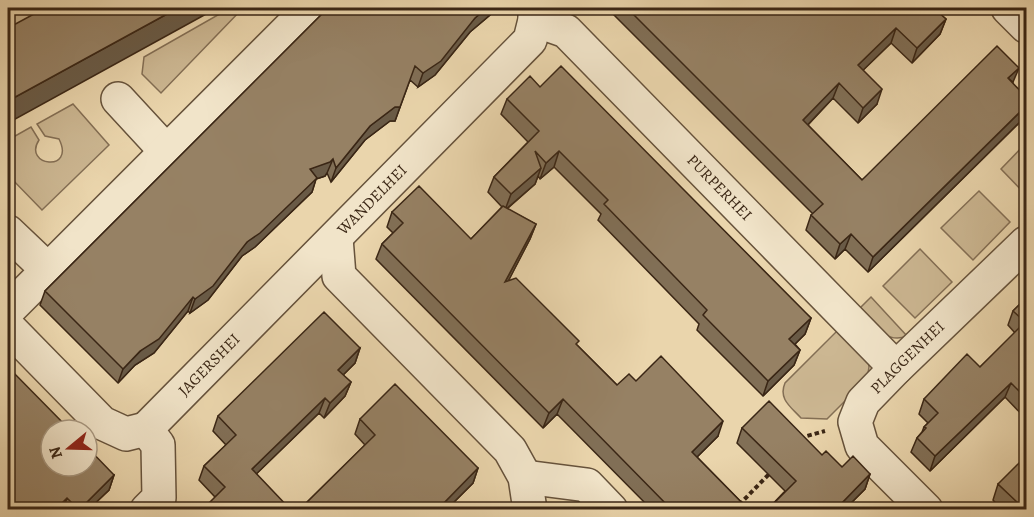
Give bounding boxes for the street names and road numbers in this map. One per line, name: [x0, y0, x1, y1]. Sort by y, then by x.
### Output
street label: PURPERHEI: [682, 150, 757, 226]
street label: WANDELHEI: [332, 160, 412, 241]
street label: PLAGGENHEI: [865, 316, 950, 399]
street label: JAGERSHEI: [173, 329, 245, 401]

